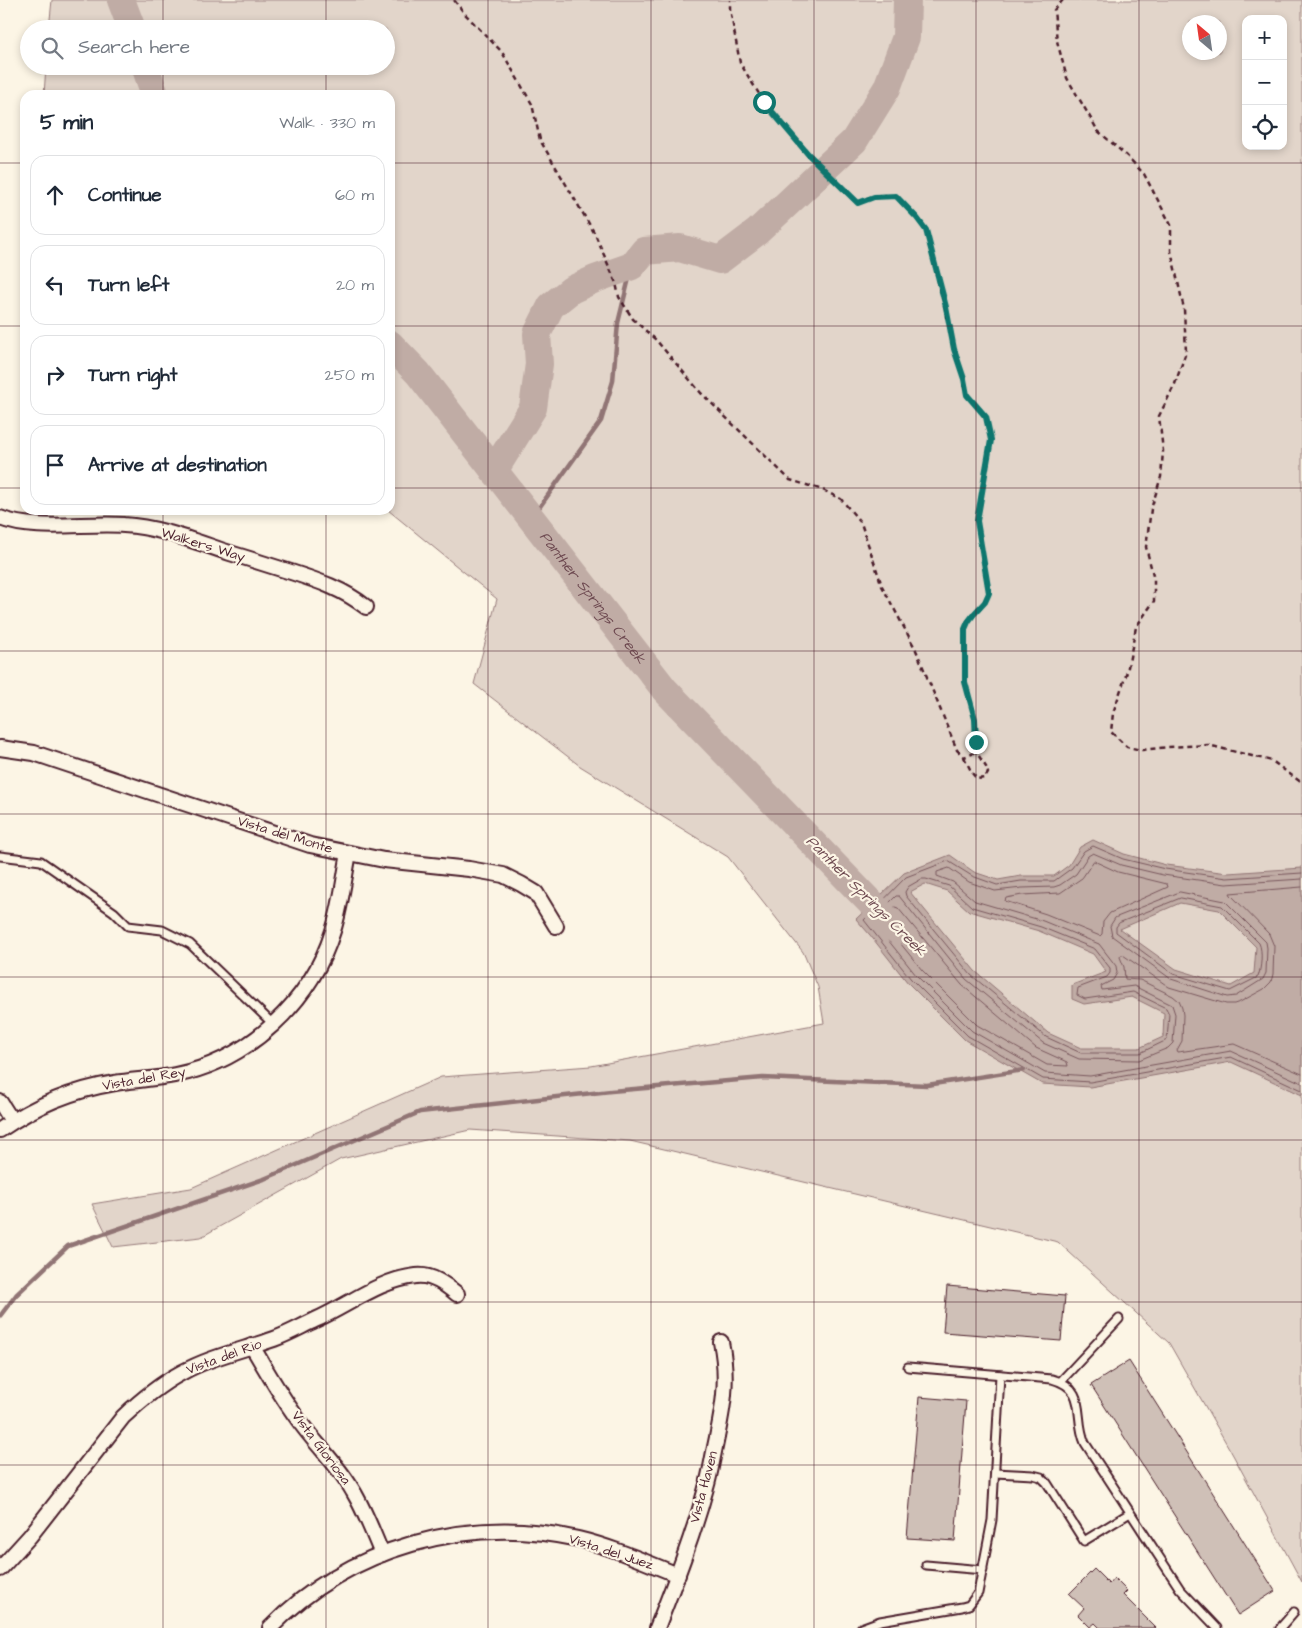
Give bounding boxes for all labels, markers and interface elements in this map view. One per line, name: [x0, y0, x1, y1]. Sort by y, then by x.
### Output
north arrow: [1182, 15, 1227, 60]
map controls: [1242, 15, 1287, 150]
button: +: [1242, 15, 1287, 60]
search box: [20, 20, 395, 75]
icon: search: [38, 34, 66, 62]
text: Search here: [78, 34, 190, 61]
button: −: [1242, 60, 1287, 105]
route start: [753, 91, 776, 114]
button: locate: [1242, 105, 1287, 150]
text: 5 min: [40, 108, 93, 137]
text: Walk · 330 m: [279, 112, 375, 134]
icon: ahead: [41, 181, 69, 209]
text: Continue: [88, 182, 162, 209]
text: 60 m: [335, 184, 374, 206]
icon: left: [41, 271, 69, 299]
text: Turn left: [88, 272, 169, 299]
text: 20 m: [336, 274, 374, 296]
icon: right: [41, 361, 69, 389]
text: Turn right: [88, 362, 177, 389]
text: 250 m: [325, 364, 374, 386]
icon: arrive: [41, 451, 69, 479]
text: Arrive at destination: [88, 452, 267, 479]
street label: Walkers Way: [158, 523, 248, 567]
water label: Panther Springs Creek: [535, 527, 652, 669]
route end: [965, 731, 988, 754]
street label: Vista del Monte: [235, 811, 335, 859]
water label: Panther Springs Creek: [801, 831, 931, 962]
street label: Vista del Rey: [101, 1062, 187, 1096]
street label: Vista del Rio: [184, 1334, 265, 1380]
street label: Vista Gloriosa: [287, 1407, 355, 1489]
street label: Vista Haven: [685, 1449, 723, 1525]
street label: Vista del Juez: [566, 1529, 656, 1575]

